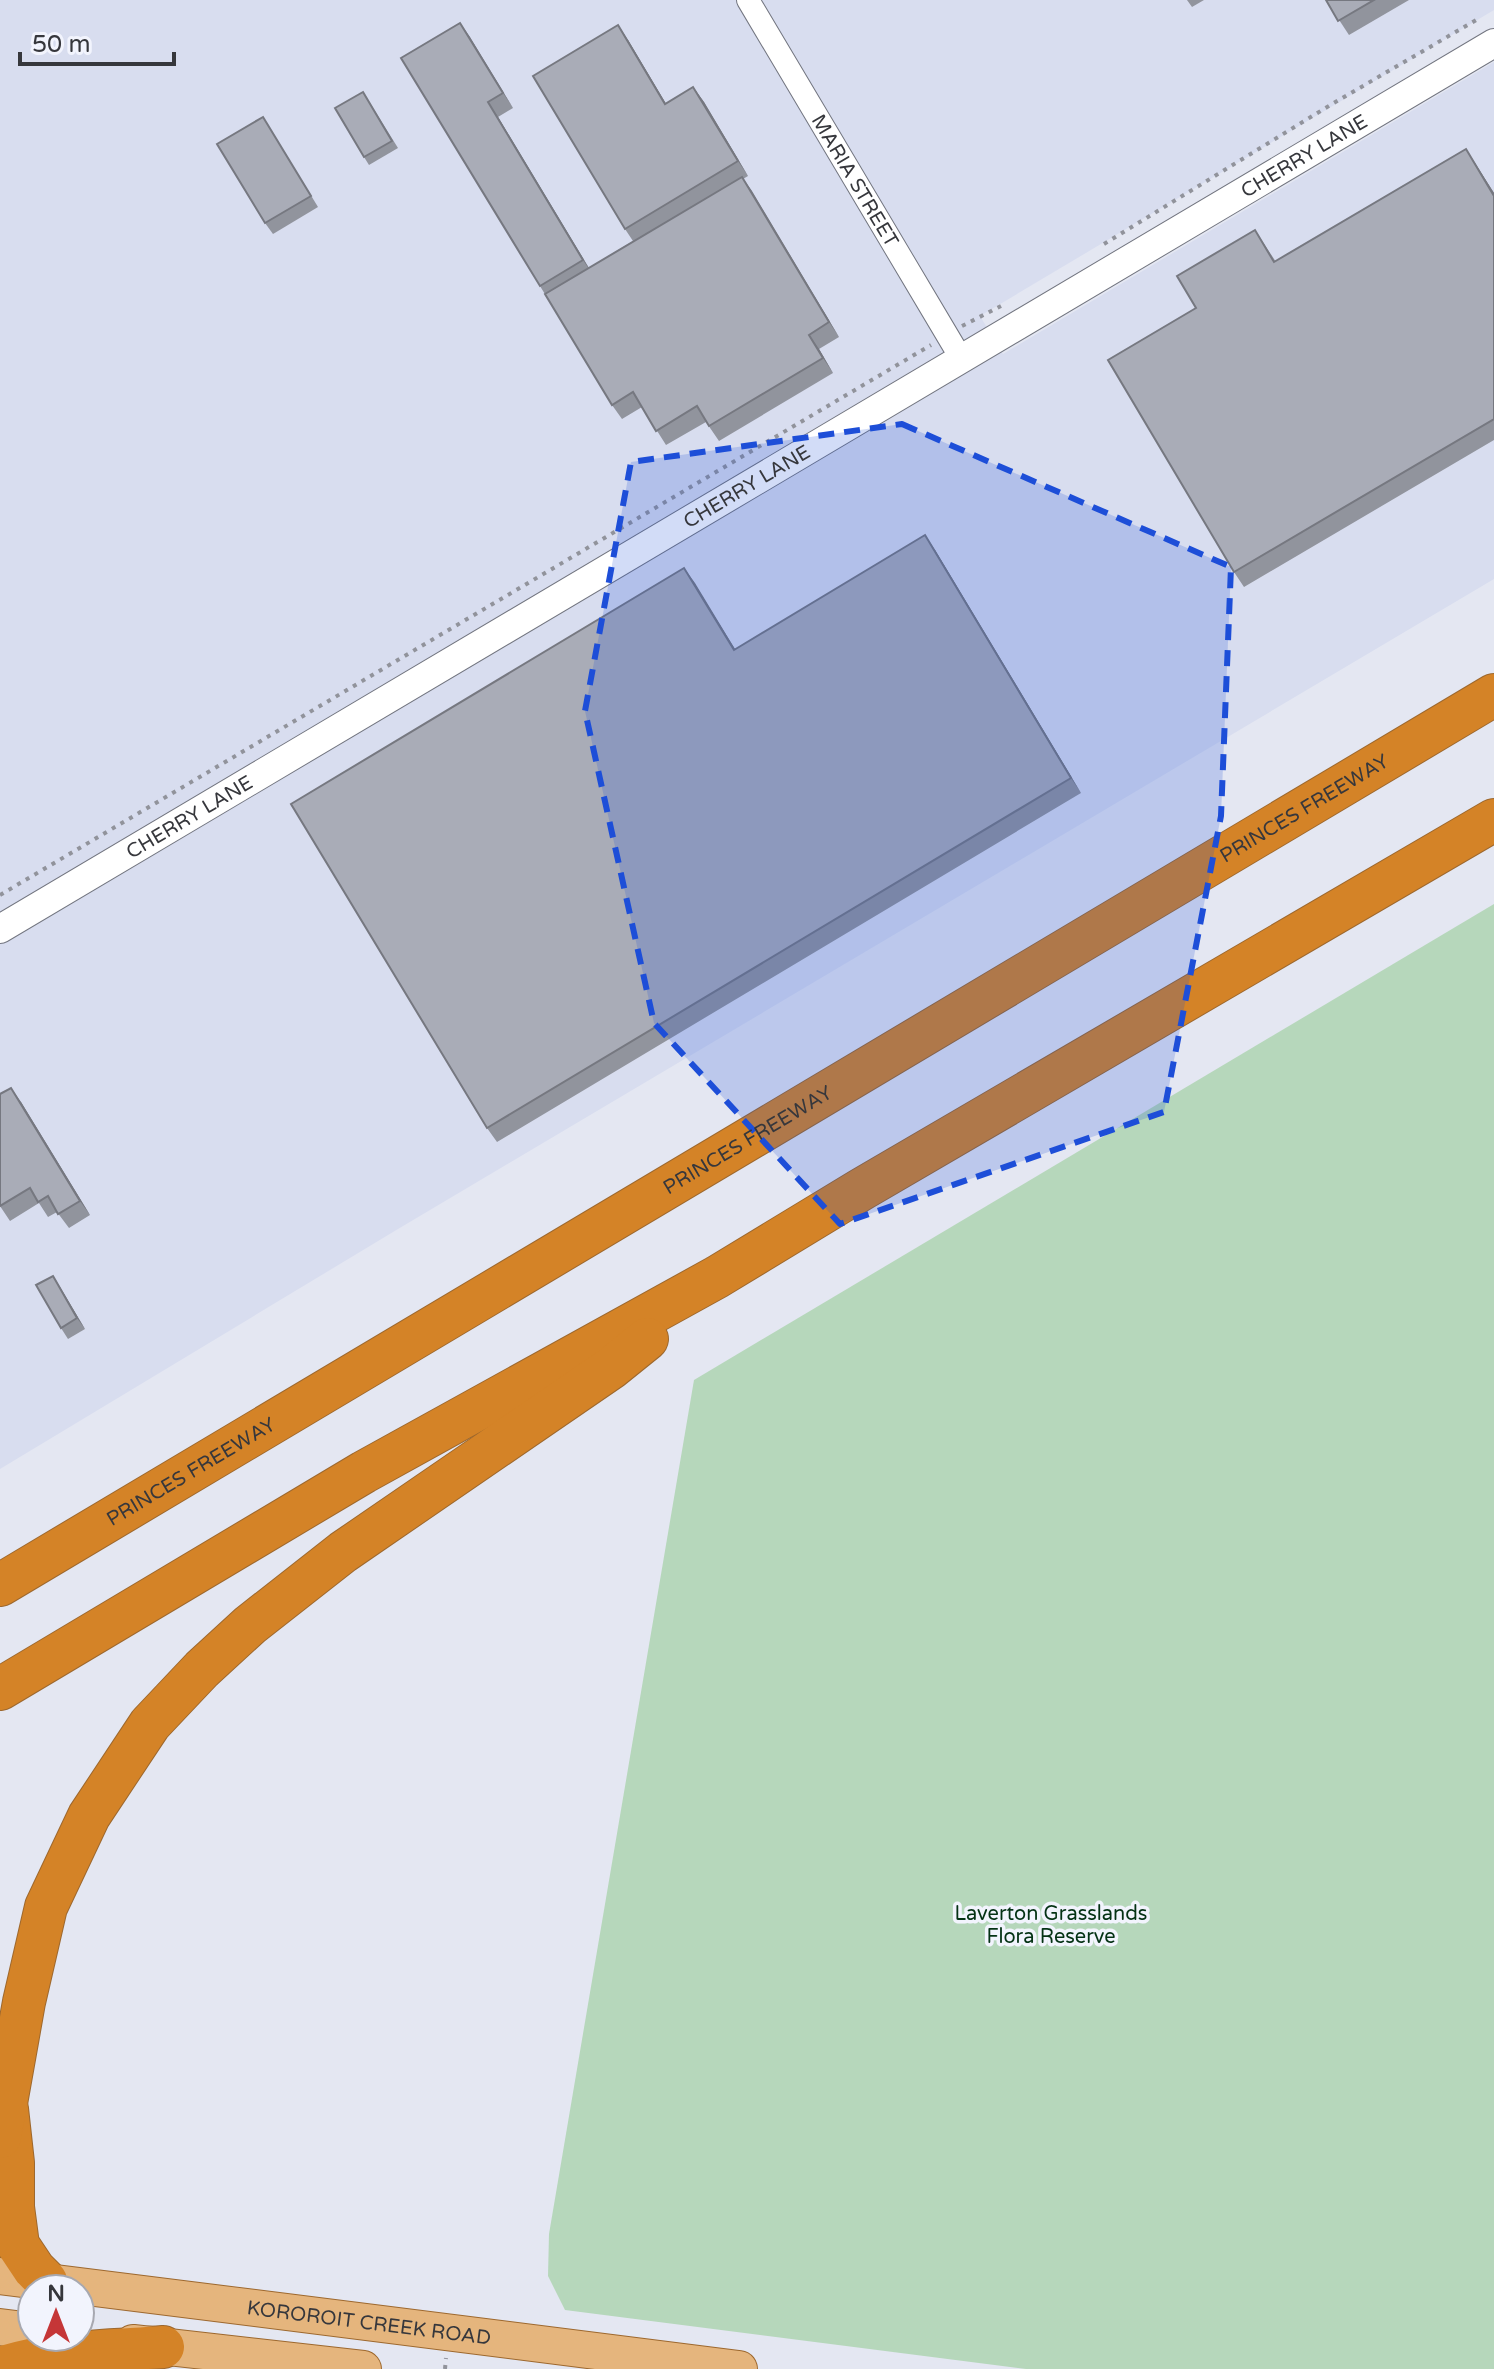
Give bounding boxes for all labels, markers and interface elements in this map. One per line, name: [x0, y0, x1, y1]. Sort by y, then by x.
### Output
scale bar: [20, 16, 174, 66]
text: 50 m: [32, 30, 90, 59]
street label: MARIA STREET: [806, 110, 903, 252]
street label: CHERRY LANE: [1237, 110, 1372, 203]
street label: CHERRY LANE: [679, 440, 815, 534]
street label: PRINCES FREEWAY: [1216, 749, 1394, 869]
street label: CHERRY LANE: [122, 771, 257, 864]
street label: PRINCES FREEWAY: [659, 1081, 837, 1200]
street label: PRINCES FREEWAY: [102, 1413, 280, 1532]
park label: Laverton Grasslands Flora Reserve: [955, 1902, 1147, 1949]
north arrow: [16, 2273, 96, 2353]
text: N: [47, 2281, 65, 2307]
street label: KOROROIT CREEK ROAD: [246, 2296, 492, 2351]

